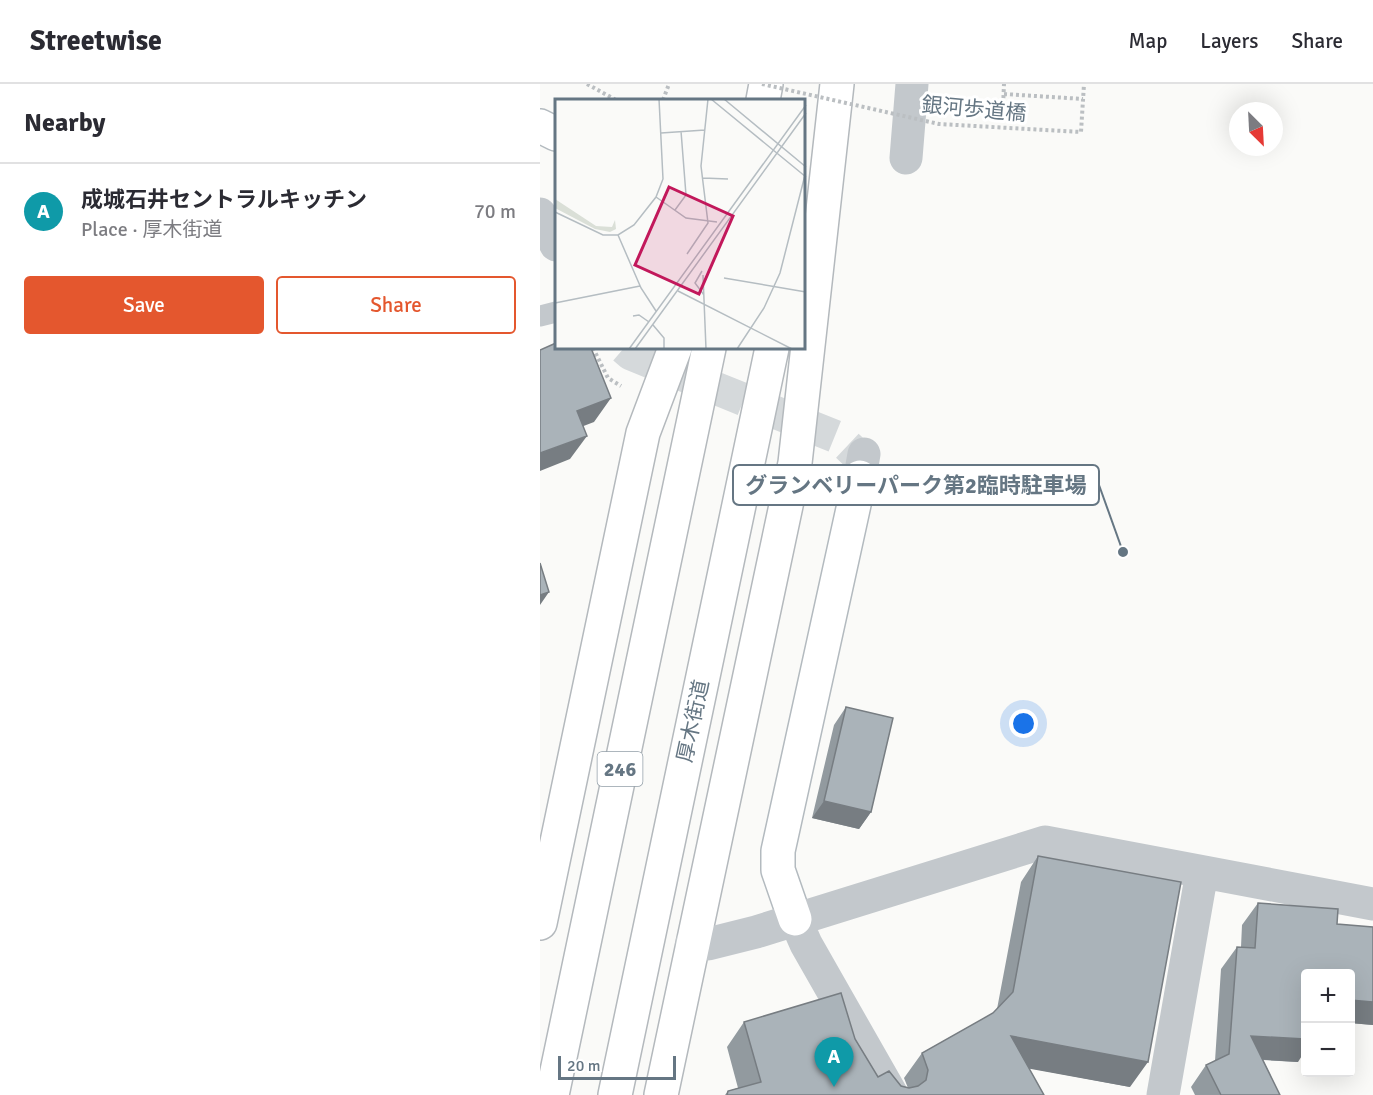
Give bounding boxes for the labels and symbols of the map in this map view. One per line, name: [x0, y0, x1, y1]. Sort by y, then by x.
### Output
street label: 銀河歩道橋: [921, 91, 1027, 127]
inset map: [555, 99, 806, 350]
north arrow: [1229, 102, 1283, 156]
callout: グランベリーパーク第2臨時駐車場: [733, 465, 1099, 505]
text: グランベリーパーク第2臨時駐車場: [745, 472, 1087, 499]
street label: 厚木街道: [672, 677, 714, 765]
your location: [1009, 709, 1038, 738]
road number: 246: [598, 752, 643, 786]
pin: A: [814, 1038, 854, 1087]
scale bar: [558, 1053, 676, 1080]

